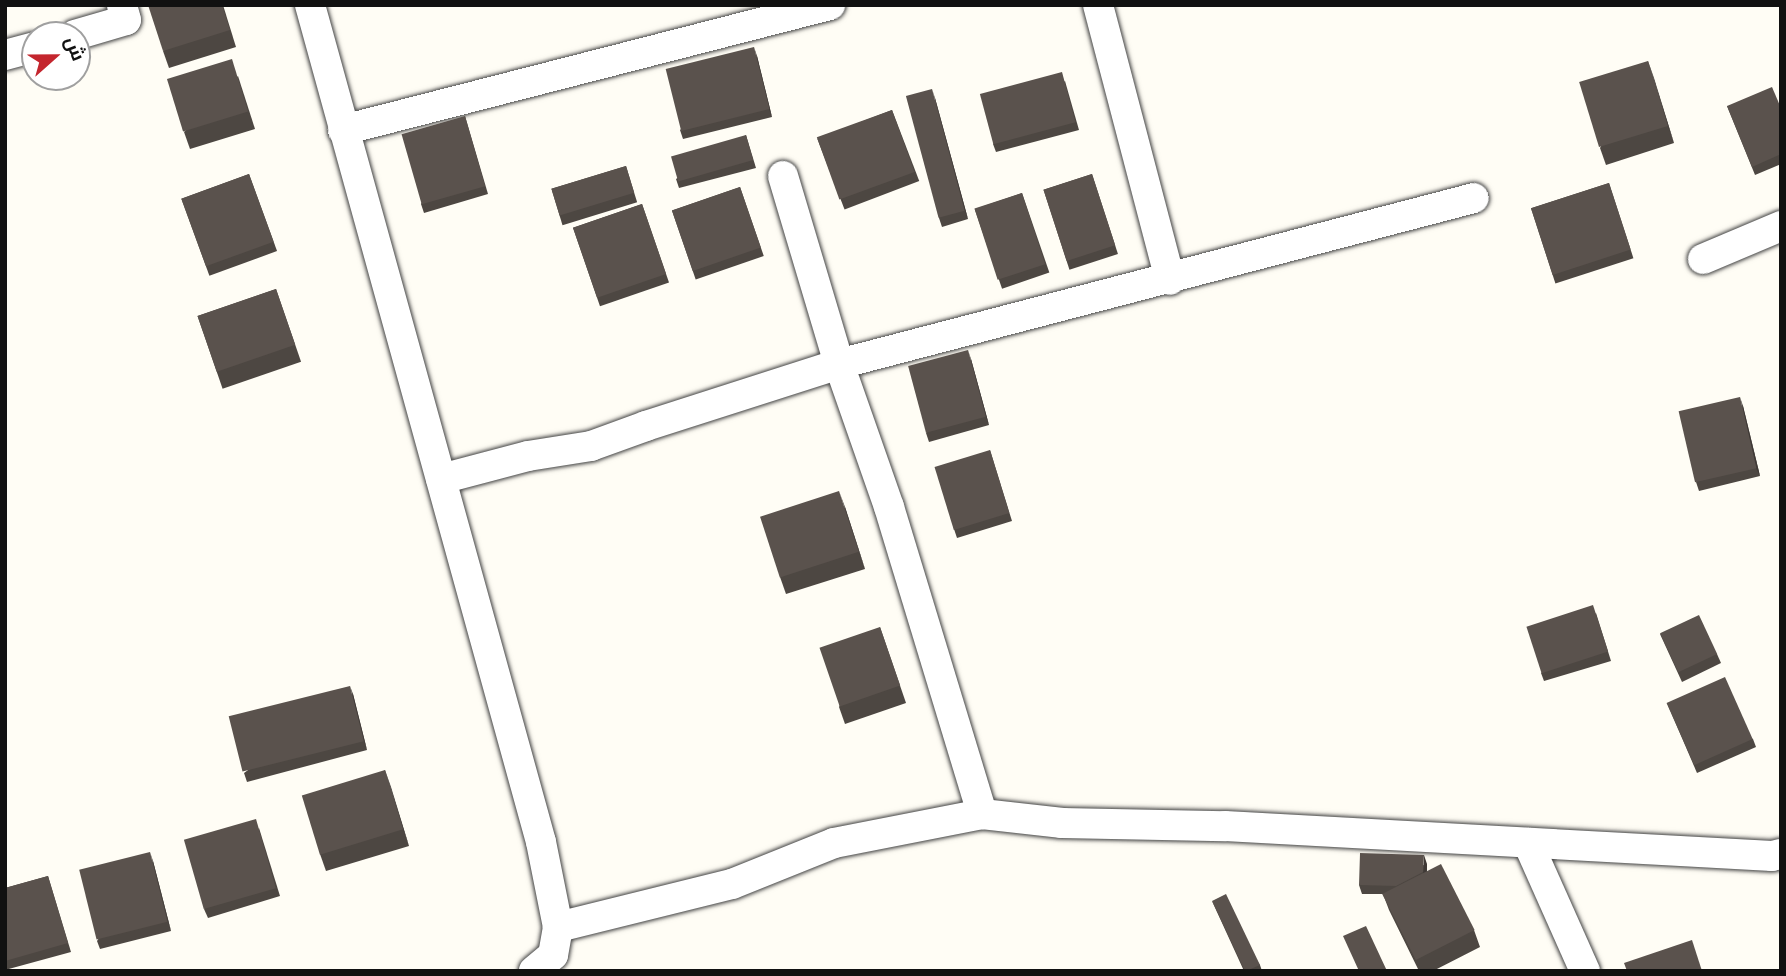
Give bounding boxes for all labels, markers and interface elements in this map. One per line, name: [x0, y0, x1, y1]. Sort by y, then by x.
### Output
north arrow: [21, 21, 91, 91]
text: ش: [56, 32, 92, 66]

